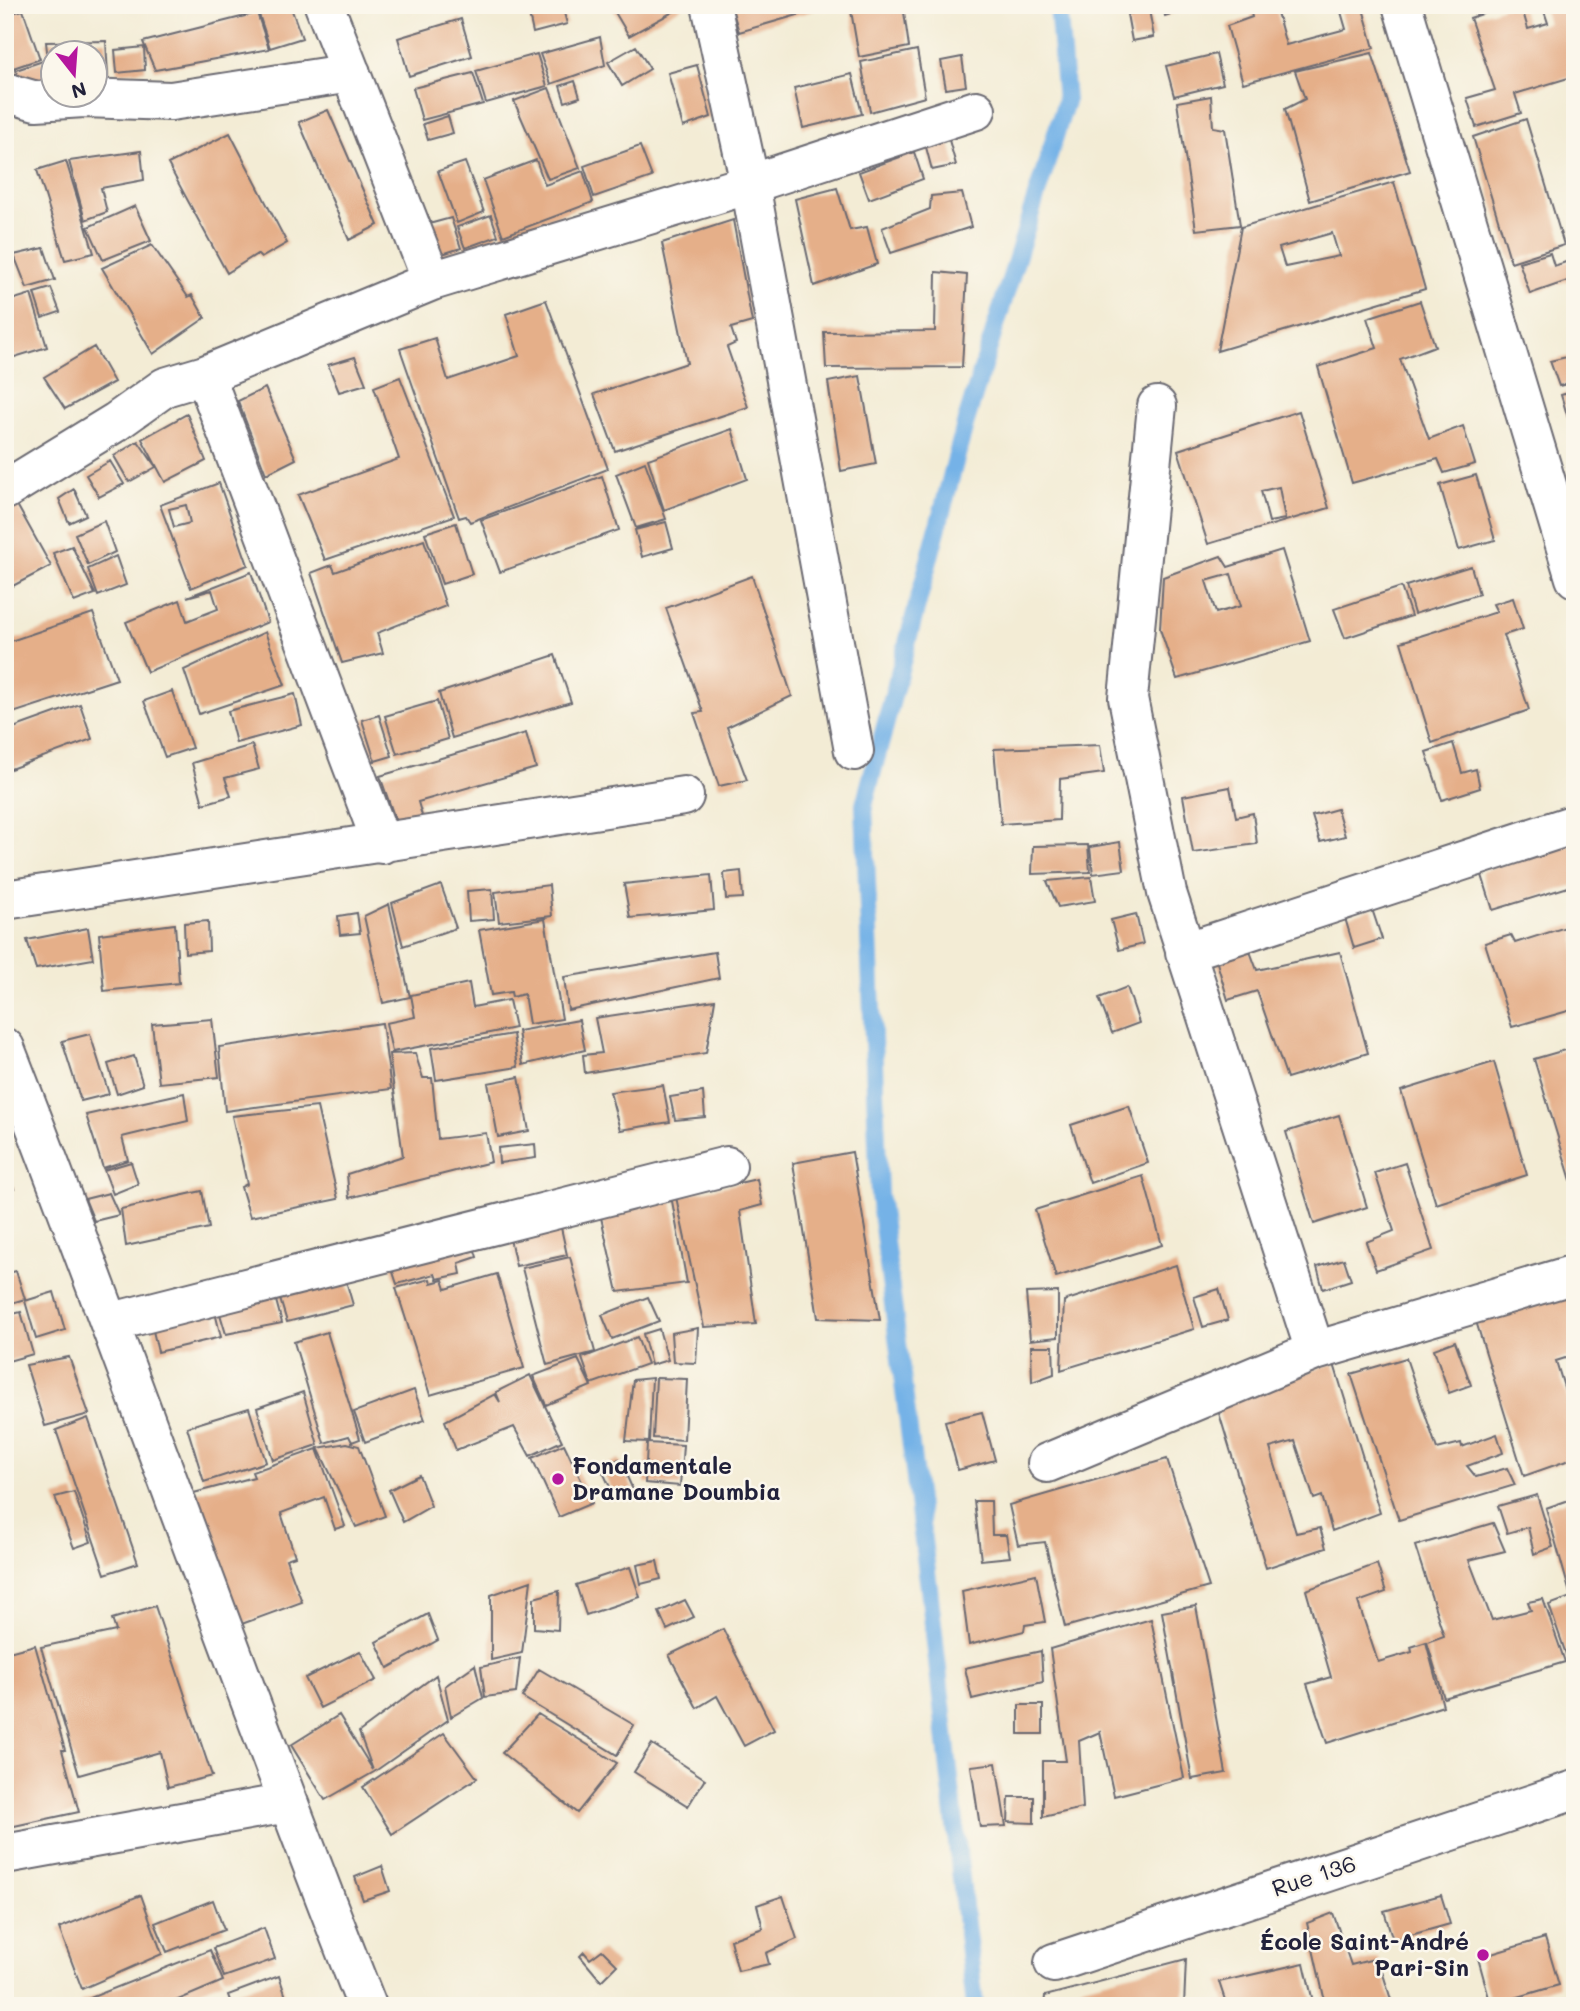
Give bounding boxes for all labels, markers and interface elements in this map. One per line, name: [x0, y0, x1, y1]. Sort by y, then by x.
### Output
north arrow: [38, 38, 108, 108]
text: N: [69, 77, 90, 105]
place label: Fondamentale Dramane Doumbia: [572, 1450, 781, 1506]
marker: Fondamentale Dramane Doumbia: [550, 1471, 566, 1487]
street label: Rue 136: [1268, 1847, 1359, 1903]
place label: École Saint-André Pari-Sin: [1259, 1926, 1469, 1982]
marker: École Saint-André Pari-Sin: [1475, 1947, 1491, 1963]

